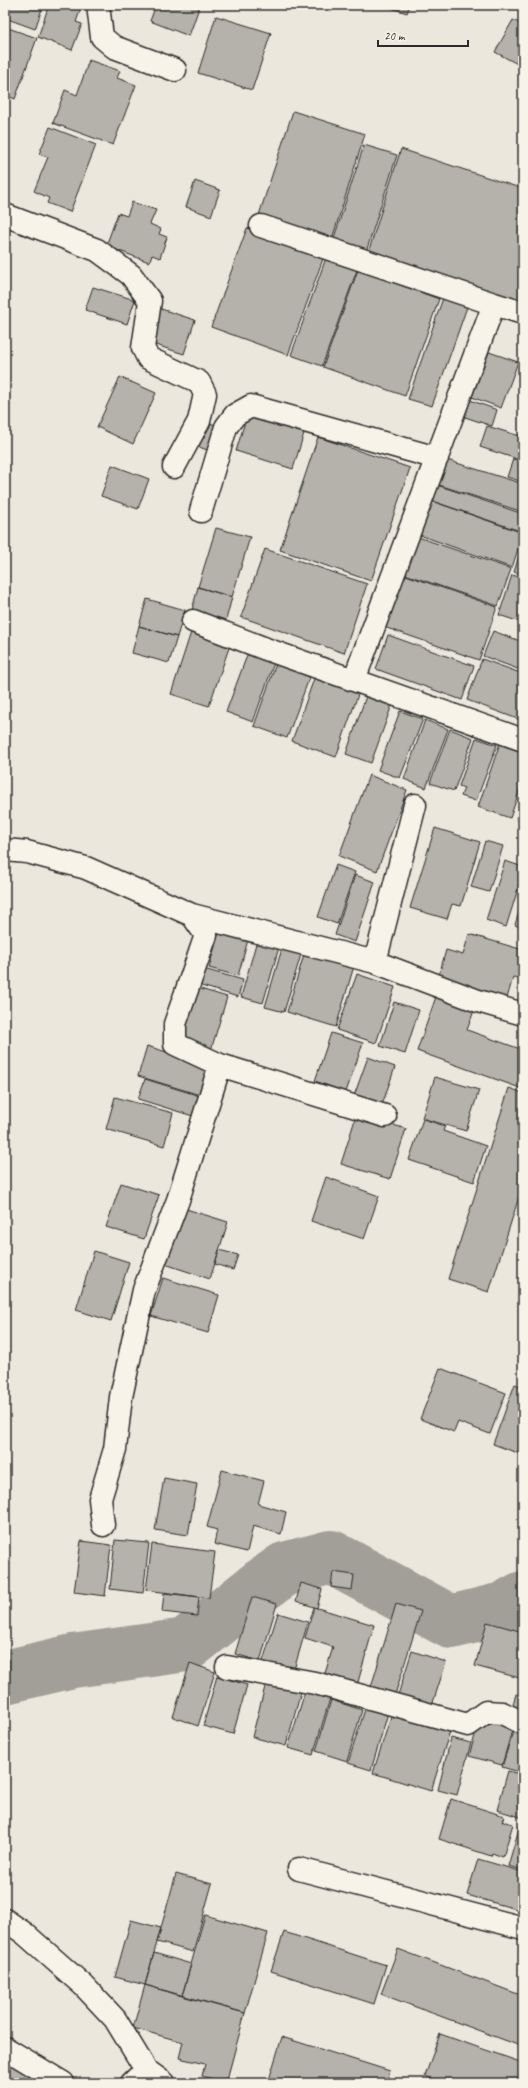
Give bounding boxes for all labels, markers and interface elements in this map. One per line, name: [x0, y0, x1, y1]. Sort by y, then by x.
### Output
scale bar: [378, 22, 468, 48]
text: 20 m: [384, 28, 406, 44]

